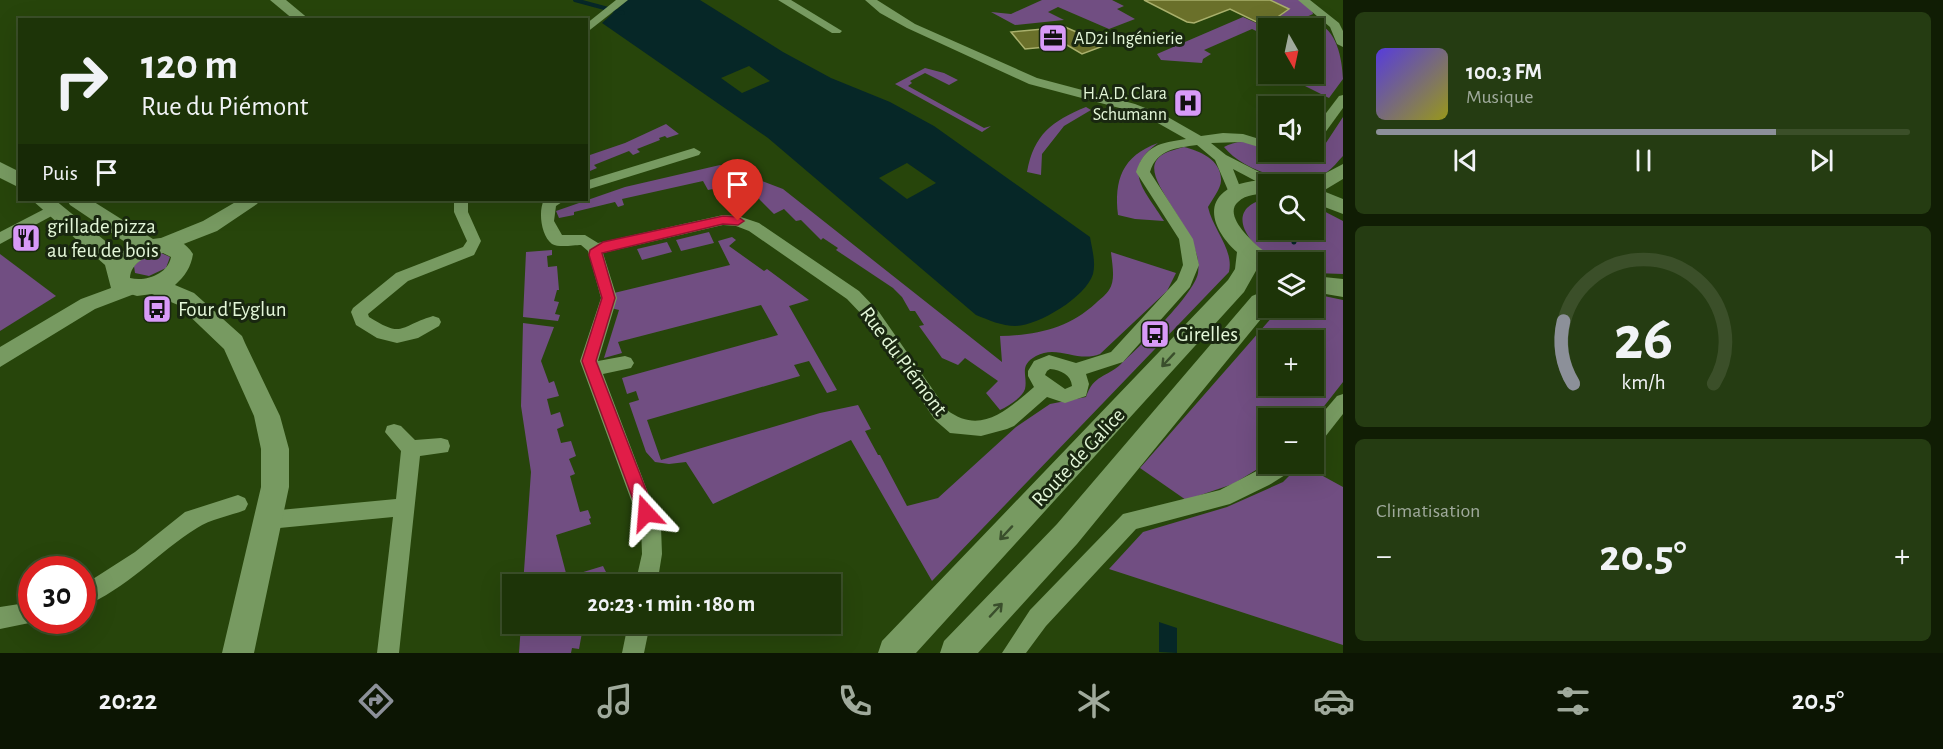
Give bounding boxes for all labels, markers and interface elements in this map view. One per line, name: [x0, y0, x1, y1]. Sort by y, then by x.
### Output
north arrow: [1258, 18, 1324, 84]
map controls: [1258, 18, 1324, 474]
office icon: AD2i Ingénierie: [1037, 22, 1069, 54]
place label: AD2i Ingénierie: [1074, 30, 1183, 48]
icon: right: [42, 42, 120, 120]
text: 120 m: [141, 44, 238, 86]
text: 100.3 FM: [1466, 61, 1542, 83]
place label: H.A.D. Clara Schumann: [1083, 85, 1167, 124]
hospital icon: H.A.D. Clara Schumann: [1172, 87, 1204, 119]
text: Musique: [1466, 87, 1533, 107]
text: Rue du Piémont: [141, 93, 308, 120]
button: sound: [1258, 96, 1324, 162]
icon: previous: [1449, 144, 1482, 177]
icon: pause: [1627, 144, 1660, 177]
icon: next: [1805, 144, 1838, 177]
icon: arrive: [90, 156, 123, 189]
pin: [712, 159, 763, 221]
text: Puis: [42, 162, 78, 184]
icon: arrive: [721, 168, 754, 201]
button: search: [1258, 174, 1324, 240]
place label: grillade pizza au feu de bois: [47, 216, 159, 261]
restaurant icon: grillade pizza au feu de bois: [10, 222, 42, 254]
button: layers: [1258, 252, 1324, 318]
bus stop icon: Four d'Eyglun: [141, 293, 173, 325]
place label: Four d'Eyglun: [178, 299, 287, 320]
street label: Rue du Piémont: [856, 303, 951, 420]
text: 26: [1613, 308, 1673, 370]
bus stop icon: Girelles: [1139, 318, 1171, 350]
place label: Girelles: [1176, 324, 1238, 345]
button: +: [1258, 330, 1324, 396]
one-way arrow: [1161, 352, 1175, 367]
text: km/h: [1621, 372, 1665, 393]
street label: Route de Galice: [1028, 404, 1129, 510]
button: −: [1258, 408, 1324, 474]
position arrow: [614, 481, 678, 545]
text: Climatisation: [1376, 501, 1480, 521]
one-way arrow: [999, 525, 1013, 540]
text: 20.5°: [1599, 534, 1687, 579]
text: −: [1376, 540, 1392, 573]
text: +: [1894, 540, 1910, 573]
speed limit sign: 30: [18, 556, 96, 634]
text: 20:23 · 1 min · 180 m: [588, 593, 755, 615]
one-way arrow: [989, 603, 1003, 618]
icon: directions: [355, 680, 397, 722]
icon: music: [594, 680, 636, 722]
icon: phone: [834, 680, 876, 722]
icon: climate: [1073, 680, 1115, 722]
icon: car: [1313, 680, 1355, 722]
icon: filters: [1552, 680, 1594, 722]
text: 20:22: [99, 687, 157, 714]
text: 20.5°: [1792, 687, 1844, 714]

